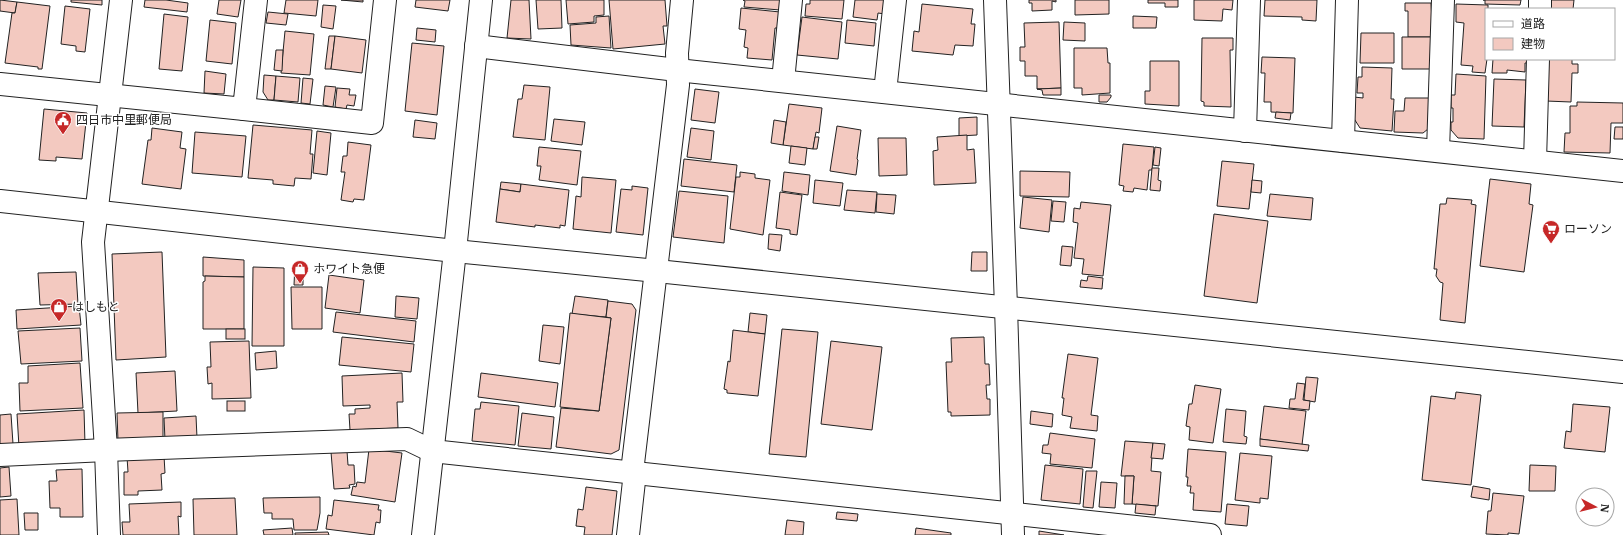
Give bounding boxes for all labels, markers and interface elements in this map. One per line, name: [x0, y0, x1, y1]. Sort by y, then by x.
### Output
legend: [1485, 8, 1615, 60]
text: 道路: [1521, 16, 1545, 31]
text: 建物: [1521, 36, 1545, 51]
public building icon: 四日市中里郵便局: [53, 110, 73, 135]
place label: 四日市中里郵便局: [76, 112, 172, 127]
supermarket icon: ローソン: [1541, 219, 1561, 244]
place label: ローソン: [1564, 221, 1612, 236]
shop icon: ホワイト急便: [290, 259, 310, 284]
place label: ホワイト急便: [313, 261, 385, 276]
shop icon: はしもと: [49, 297, 69, 322]
place label: はしもと: [72, 299, 120, 314]
north arrow: [1575, 487, 1615, 527]
text: N: [1597, 503, 1612, 514]

